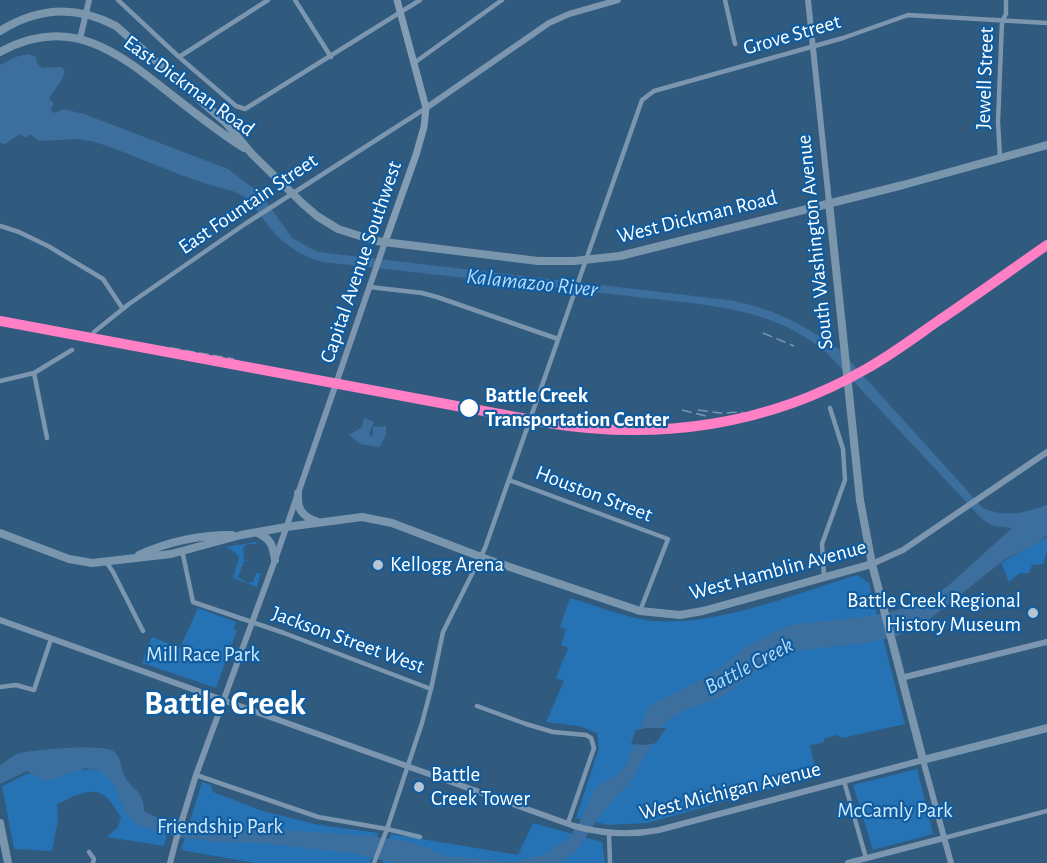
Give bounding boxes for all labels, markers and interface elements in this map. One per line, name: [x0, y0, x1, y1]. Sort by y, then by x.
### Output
street label: Grove Street: [740, 9, 844, 61]
street label: Jewell Street: [971, 26, 999, 130]
street label: East Dickman Road: [118, 30, 260, 142]
street label: South Washington Avenue: [791, 133, 839, 351]
street label: East Fountain Street: [174, 148, 322, 260]
street label: Capital Avenue Southwest: [315, 158, 407, 366]
street label: West Dickman Road: [614, 185, 780, 249]
water label: Kalamazoo River: [465, 263, 599, 303]
place label: Battle Creek Transportation Center: [485, 383, 669, 433]
marker: Battle Creek Transportation Center: [458, 397, 480, 419]
street label: Houston Street: [532, 460, 656, 528]
street label: West Hamblin Avenue: [687, 534, 869, 606]
place label: Kellogg Arena: [390, 552, 504, 578]
marker: Kellogg Arena: [371, 558, 385, 572]
place label: Battle Creek Regional History Museum: [847, 588, 1021, 638]
street label: Jackson Street West: [268, 601, 428, 679]
marker: Battle Creek Regional History Museum: [1026, 606, 1040, 620]
water label: Battle Creek: [700, 632, 798, 700]
park label: Mill Race Park: [146, 642, 260, 668]
district label: Battle Creek: [144, 684, 306, 724]
street label: West Michigan Avenue: [637, 756, 823, 826]
place label: Battle Creek Tower: [431, 762, 530, 812]
marker: Battle Creek Tower: [412, 780, 426, 794]
park label: McCamly Park: [837, 798, 953, 824]
park label: Friendship Park: [157, 814, 283, 840]

